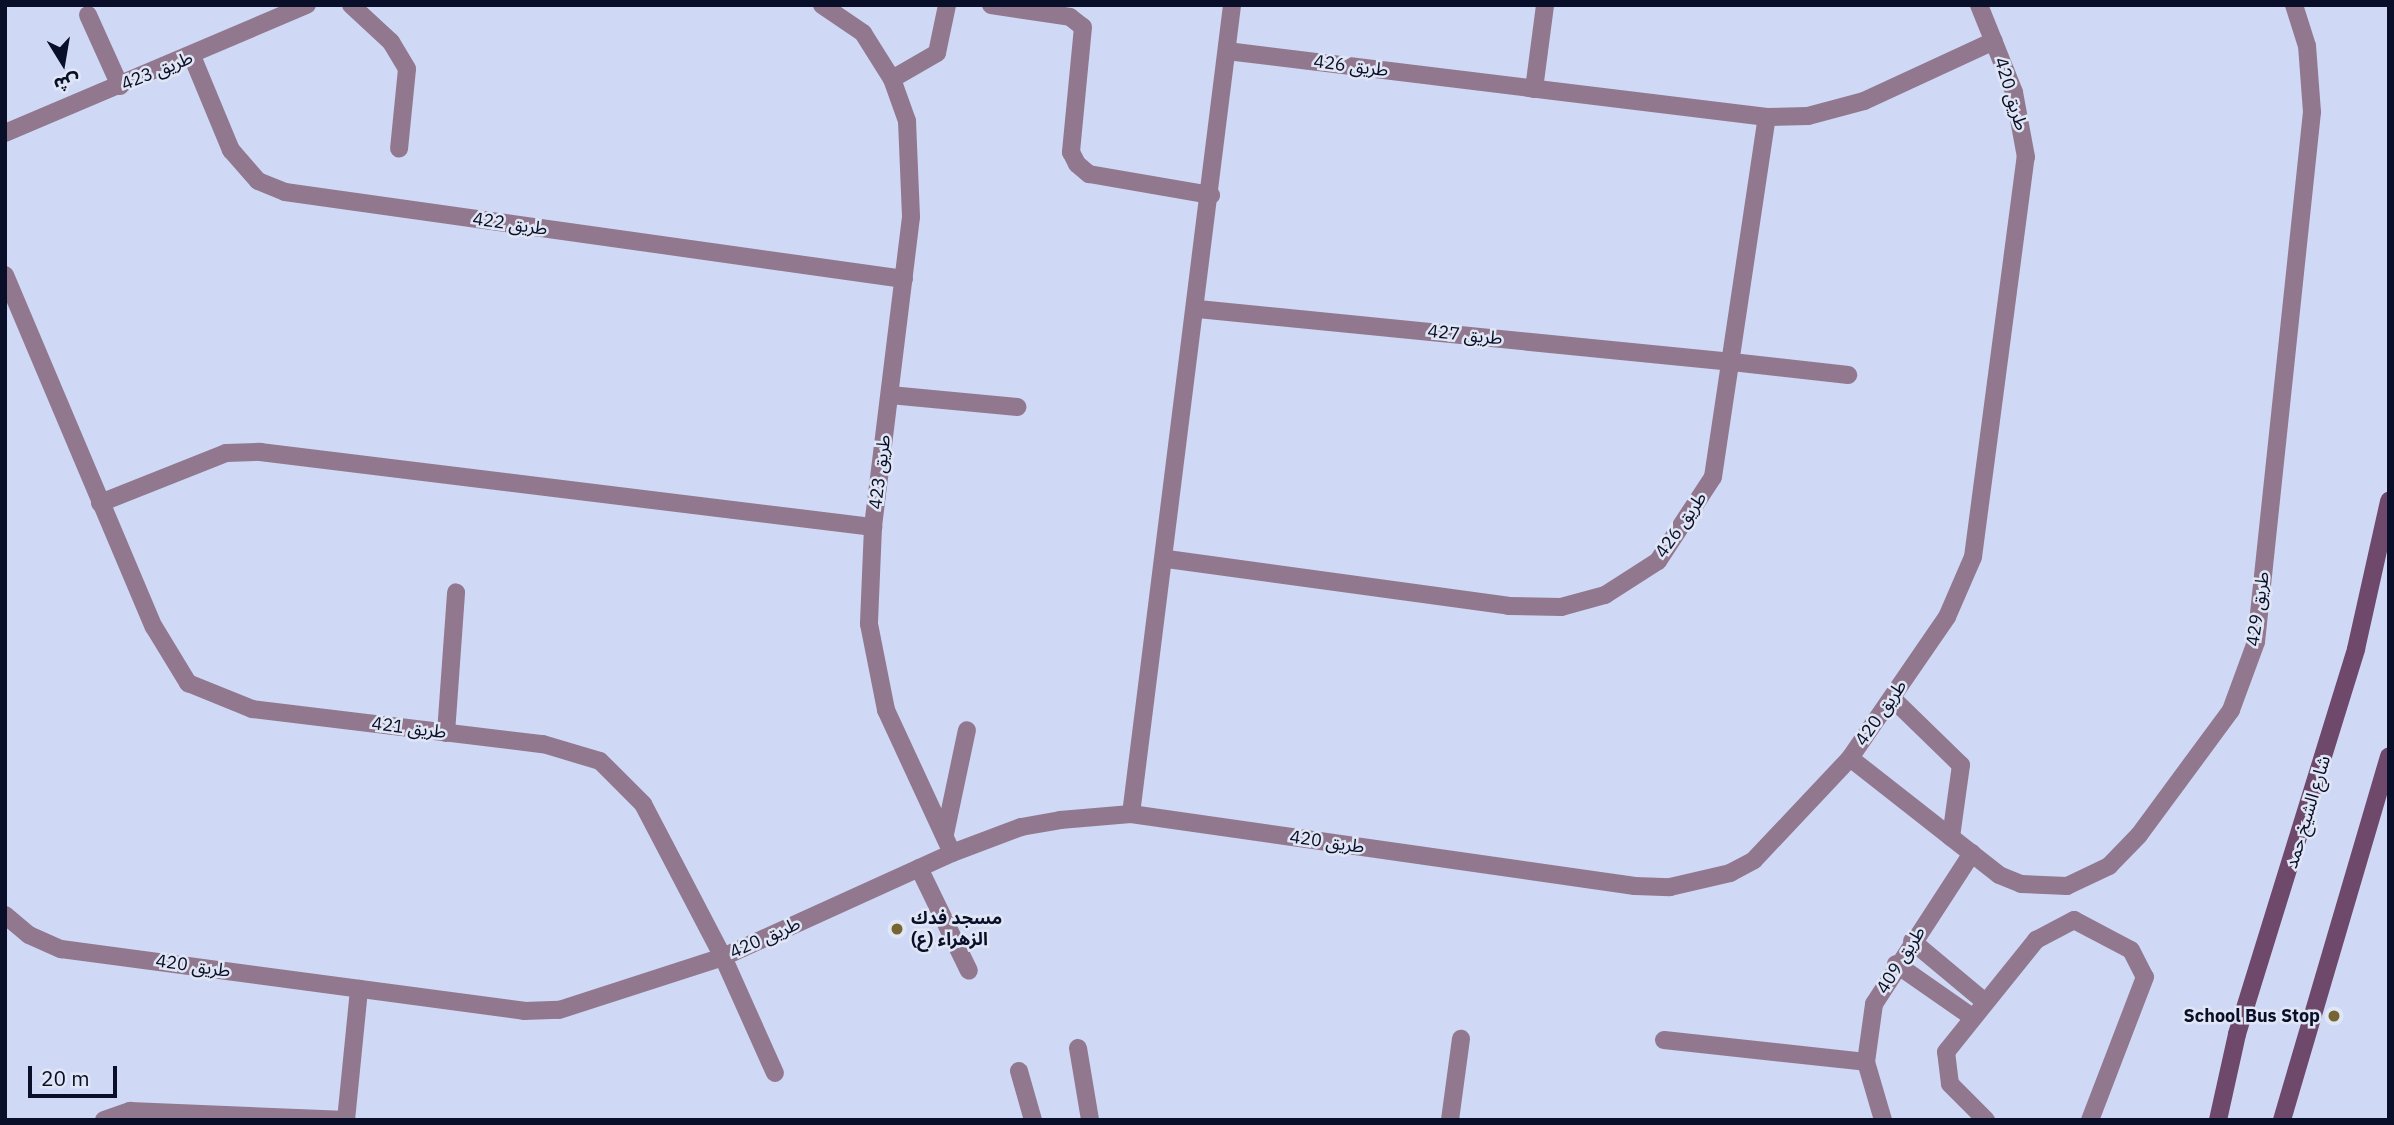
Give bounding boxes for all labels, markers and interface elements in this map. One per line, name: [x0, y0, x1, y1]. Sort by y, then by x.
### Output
north arrow: [28, 28, 98, 98]
street label: طريق 423: [118, 47, 196, 95]
street label: طريق 426: [1312, 51, 1390, 81]
street label: طريق 420: [1990, 55, 2032, 133]
text: ش: [52, 69, 82, 98]
street label: طريق 422: [471, 208, 549, 240]
street label: طريق 427: [1426, 320, 1504, 350]
street label: طريق 423: [865, 433, 895, 511]
street label: طريق 426: [1651, 488, 1711, 562]
street label: طريق 429: [2242, 570, 2274, 648]
street label: طريق 420: [1851, 676, 1911, 750]
street label: طريق 421: [370, 713, 448, 743]
street label: شارع الشيخ حمد: [2281, 753, 2335, 871]
street label: طريق 420: [1288, 826, 1366, 858]
place label: مسجد فدك الزهراء (ع): [911, 908, 1002, 950]
street label: طريق 420: [726, 913, 804, 963]
marker: مسجد فدك الزهراء (ع): [889, 921, 905, 937]
street label: طريق 409: [1872, 922, 1930, 998]
street label: طريق 420: [154, 950, 232, 982]
place label: School Bus Stop: [2184, 1005, 2320, 1027]
marker: School Bus Stop: [2326, 1008, 2342, 1024]
scale bar: [32, 1052, 121, 1096]
text: 20 m: [41, 1064, 90, 1092]

